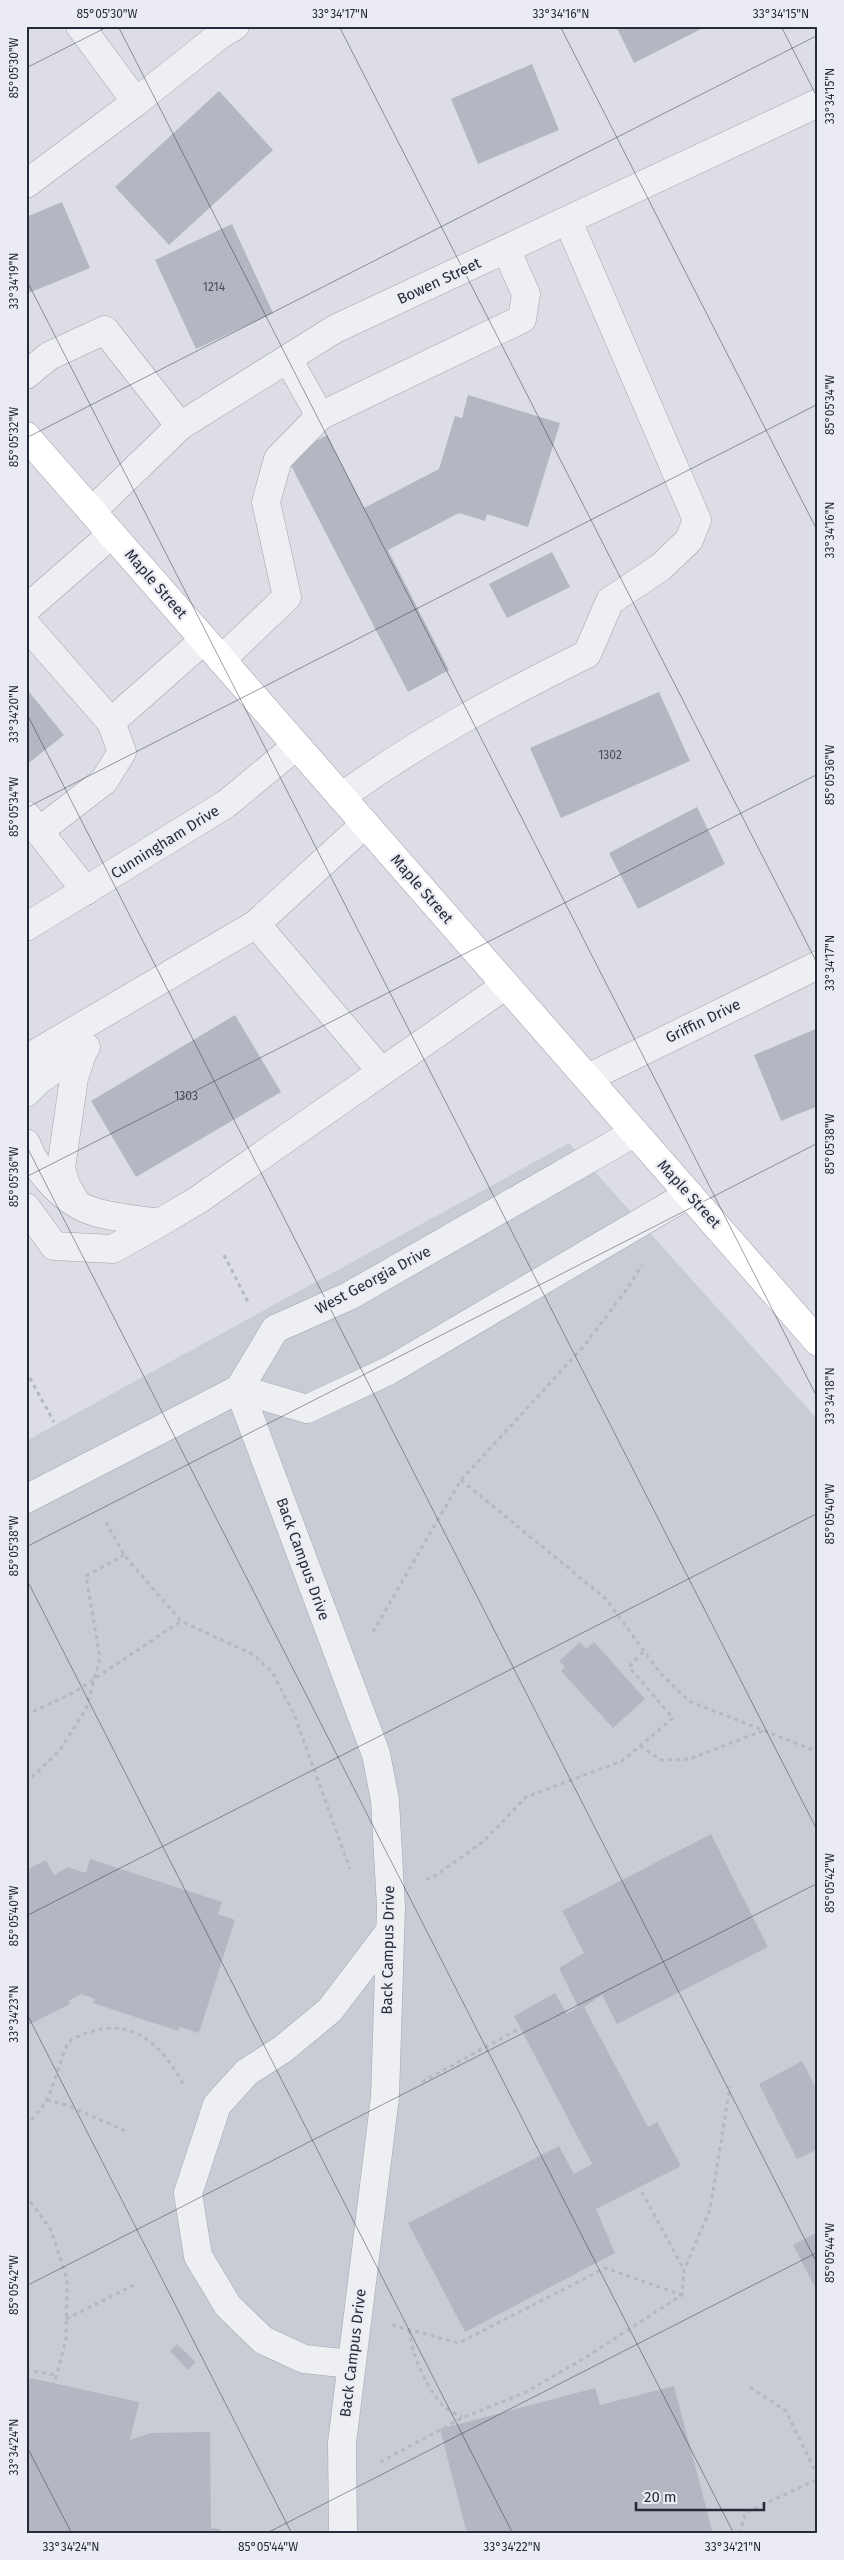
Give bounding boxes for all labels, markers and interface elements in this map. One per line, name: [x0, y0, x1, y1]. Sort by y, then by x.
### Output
text: 85°05'30"W: [76, 7, 138, 21]
text: 33°34'17"N: [312, 7, 368, 21]
text: 33°34'16"N: [533, 7, 589, 21]
text: 33°34'15"N: [753, 7, 809, 21]
text: 85°05'30"W: [7, 37, 21, 99]
text: 33°34'15"N: [823, 68, 837, 124]
text: 33°34'19"N: [7, 252, 21, 310]
street label: Bowen Street: [394, 254, 484, 308]
house number: 1214: [203, 280, 226, 294]
text: 85°05'34"W: [823, 375, 837, 435]
text: 85°05'32"W: [7, 407, 21, 467]
text: 33°34'16"N: [823, 502, 837, 558]
street label: Maple Street: [121, 546, 191, 623]
text: 33°34'20"N: [7, 685, 21, 743]
text: 85°05'36"W: [823, 745, 837, 805]
house number: 1302: [598, 748, 622, 762]
text: 85°05'34"W: [7, 777, 21, 837]
street label: Cunningham Drive: [108, 801, 222, 883]
street label: Maple Street: [387, 851, 457, 928]
text: 33°34'17"N: [823, 935, 837, 991]
street label: Griffin Drive: [663, 995, 743, 1047]
house number: 1303: [174, 1089, 198, 1103]
text: 85°05'38"W: [823, 1113, 837, 1174]
text: 85°05'36"W: [7, 1147, 21, 1207]
street label: Maple Street: [654, 1156, 725, 1232]
street label: West Georgia Drive: [312, 1242, 434, 1318]
text: 33°34'18"N: [823, 1367, 837, 1425]
text: 85°05'40"W: [823, 1483, 837, 1544]
street label: Back Campus Drive: [272, 1495, 334, 1623]
text: 85°05'38"W: [7, 1515, 21, 1576]
text: 85°05'42"W: [823, 1853, 837, 1913]
text: 85°05'40"W: [7, 1885, 21, 1946]
street label: Back Campus Drive: [378, 1885, 398, 2015]
text: 33°34'23"N: [7, 1985, 21, 2043]
text: 85°05'44"W: [823, 2223, 837, 2283]
text: 85°05'42"W: [7, 2255, 21, 2315]
street label: Back Campus Drive: [336, 2288, 370, 2418]
text: 33°34'24"N: [7, 2419, 21, 2475]
scale bar: [636, 2480, 764, 2512]
text: 20 m: [644, 2488, 677, 2506]
text: 33°34'24"N: [43, 2540, 99, 2554]
text: 85°05'44"W: [238, 2540, 298, 2554]
text: 33°34'22"N: [483, 2540, 541, 2554]
text: 33°34'21"N: [705, 2540, 761, 2554]

